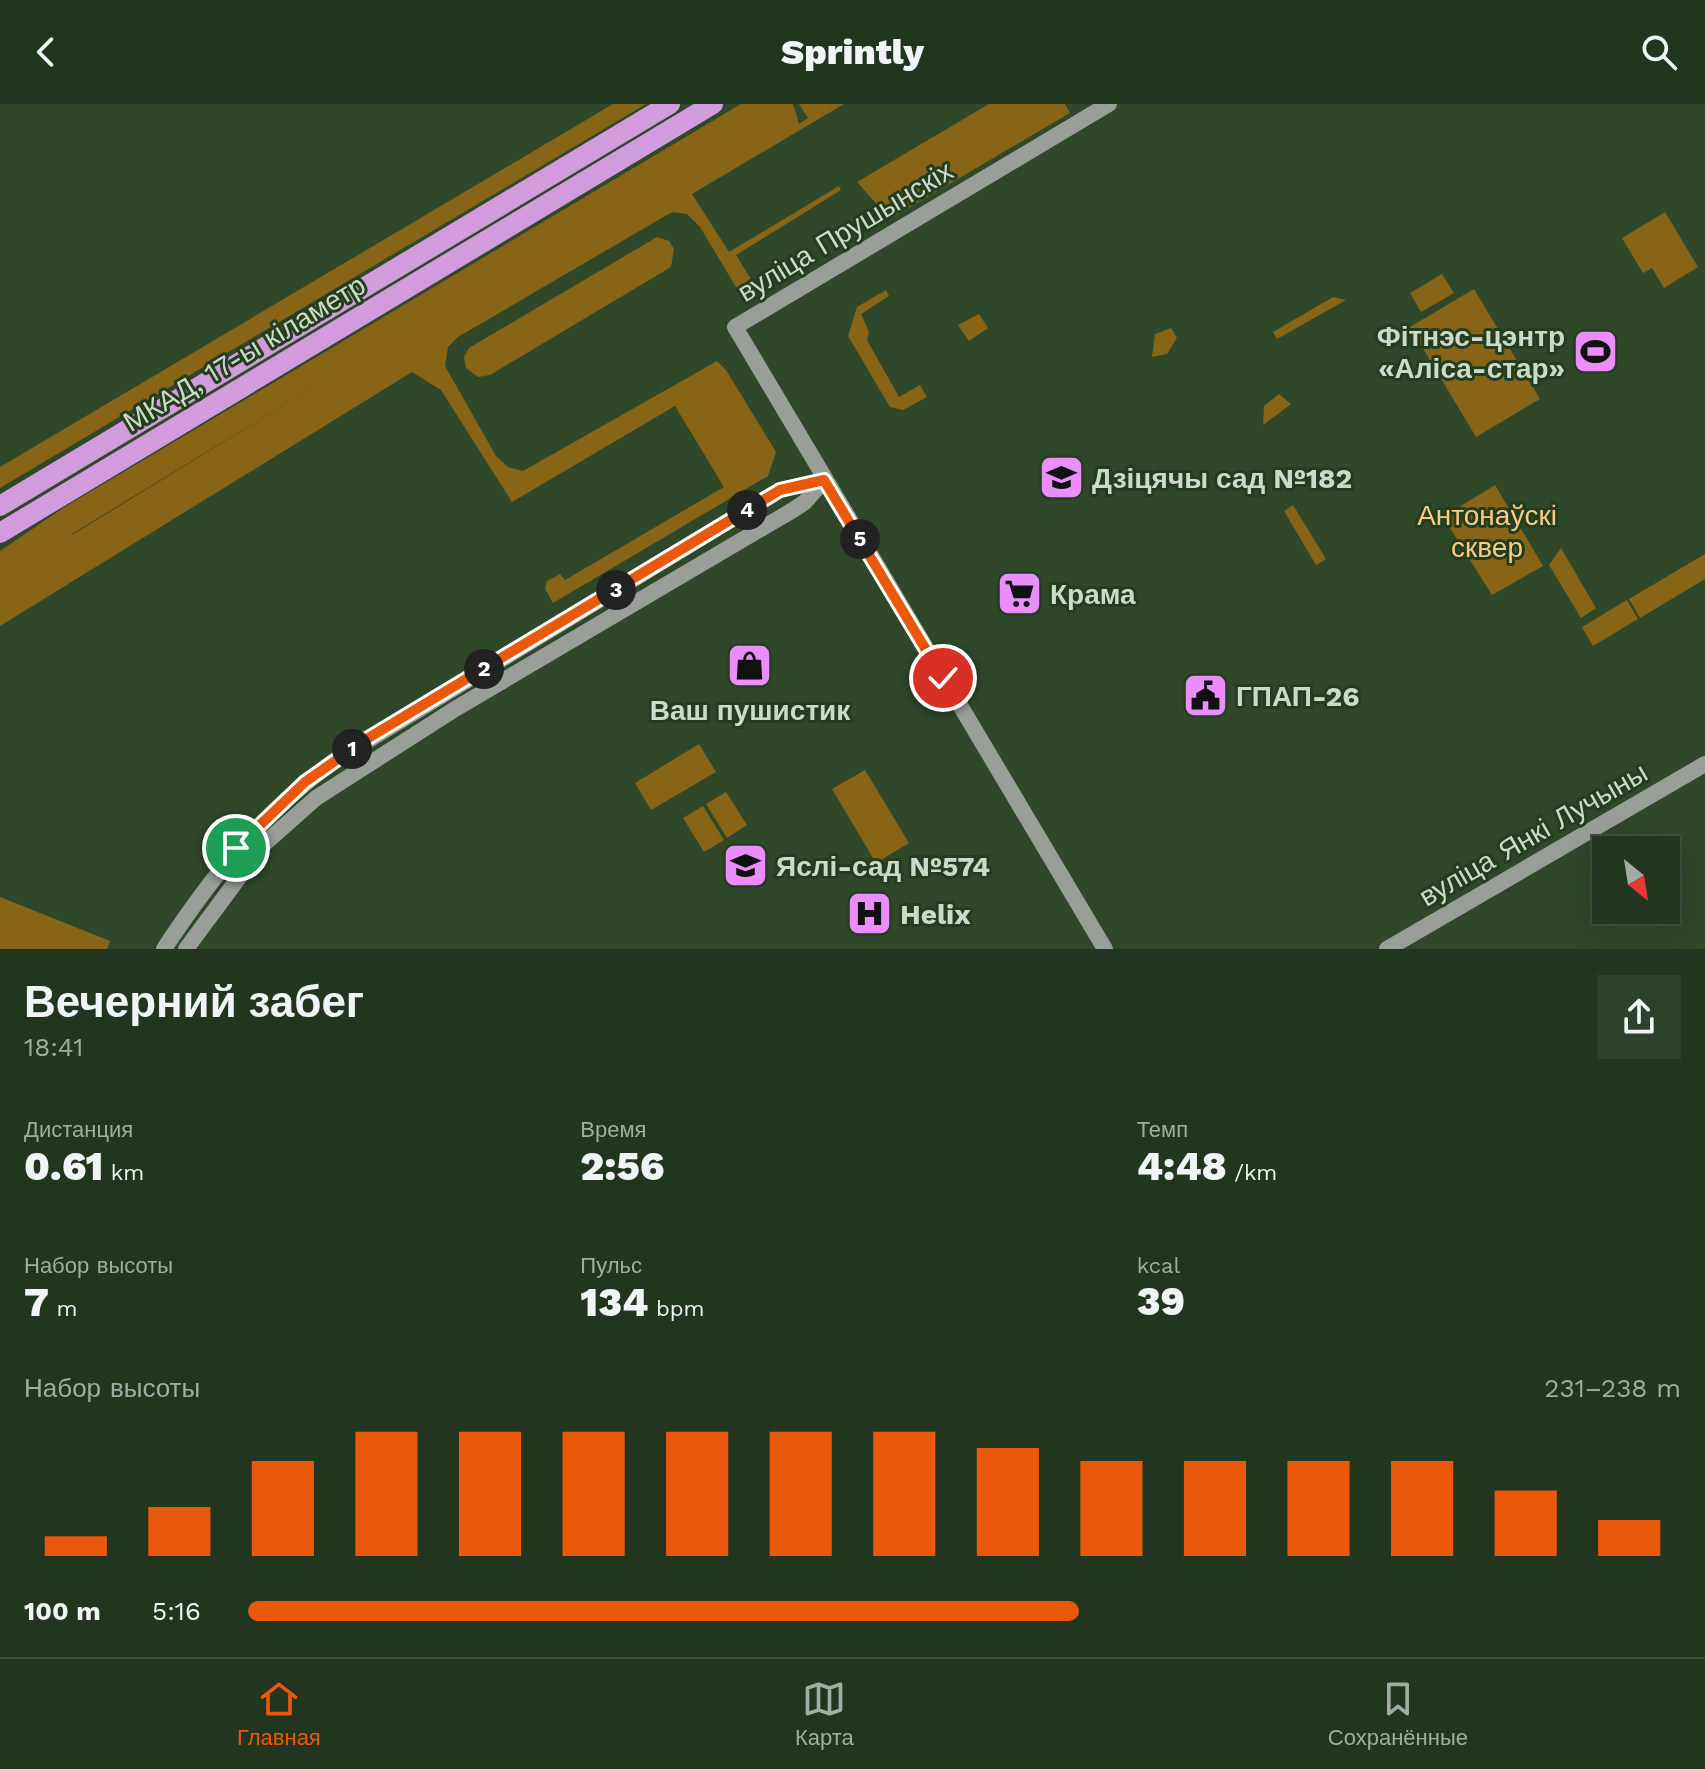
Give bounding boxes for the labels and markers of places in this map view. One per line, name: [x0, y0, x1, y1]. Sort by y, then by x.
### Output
place label: Фітнэс-цэнтр «Аліса-стар»: [1377, 320, 1565, 385]
sports icon: Фітнэс-цэнтр «Аліса-стар»: [1572, 328, 1620, 376]
school or university icon: Дзіцячы сад №182: [1037, 454, 1085, 502]
place label: Дзіцячы сад №182: [1092, 462, 1352, 495]
pin: 4: [727, 490, 767, 530]
pin: 5: [840, 519, 880, 559]
pin: 3: [596, 570, 636, 610]
supermarket icon: Крама: [995, 570, 1043, 618]
place label: Крама: [1050, 578, 1136, 611]
shop icon: Ваш пушистик: [726, 641, 774, 689]
pin: [909, 644, 977, 712]
pin: 2: [464, 649, 504, 689]
public building icon: ГПАП-26: [1181, 672, 1229, 720]
place label: ГПАП-26: [1236, 680, 1359, 713]
place label: Ваш пушистик: [650, 694, 851, 727]
pin: 1: [332, 729, 372, 769]
pin: [202, 814, 270, 882]
school or university icon: Яслі-сад №574: [721, 842, 769, 890]
place label: Яслі-сад №574: [776, 850, 990, 883]
hospital icon: Helix: [845, 890, 893, 938]
place label: Helix: [900, 898, 971, 931]

